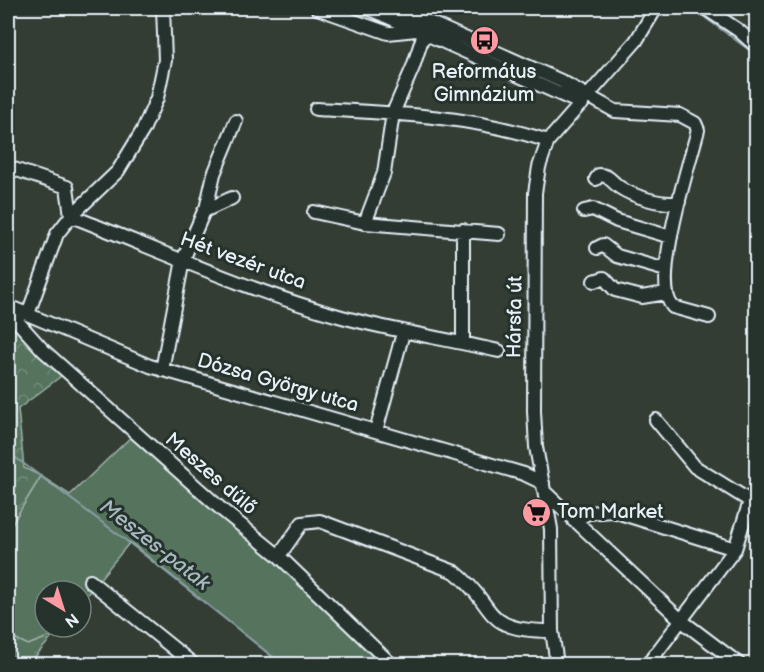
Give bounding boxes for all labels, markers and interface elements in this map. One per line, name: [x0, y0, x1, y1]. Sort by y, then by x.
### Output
bus stop icon: Református Gimnázium: [468, 25, 500, 57]
place label: Református Gimnázium: [431, 60, 537, 107]
street label: Hét vezér utca: [177, 227, 309, 295]
street label: Hársfa út: [502, 276, 528, 358]
street label: Dózsa György utca: [195, 349, 361, 417]
street label: Meszes dűlő: [160, 428, 262, 520]
water label: Meszes-patak: [95, 494, 216, 596]
supermarket icon: Tom Market: [520, 496, 552, 528]
place label: Tom Market: [557, 500, 663, 524]
north arrow: [33, 579, 93, 639]
text: N: [61, 608, 82, 631]

